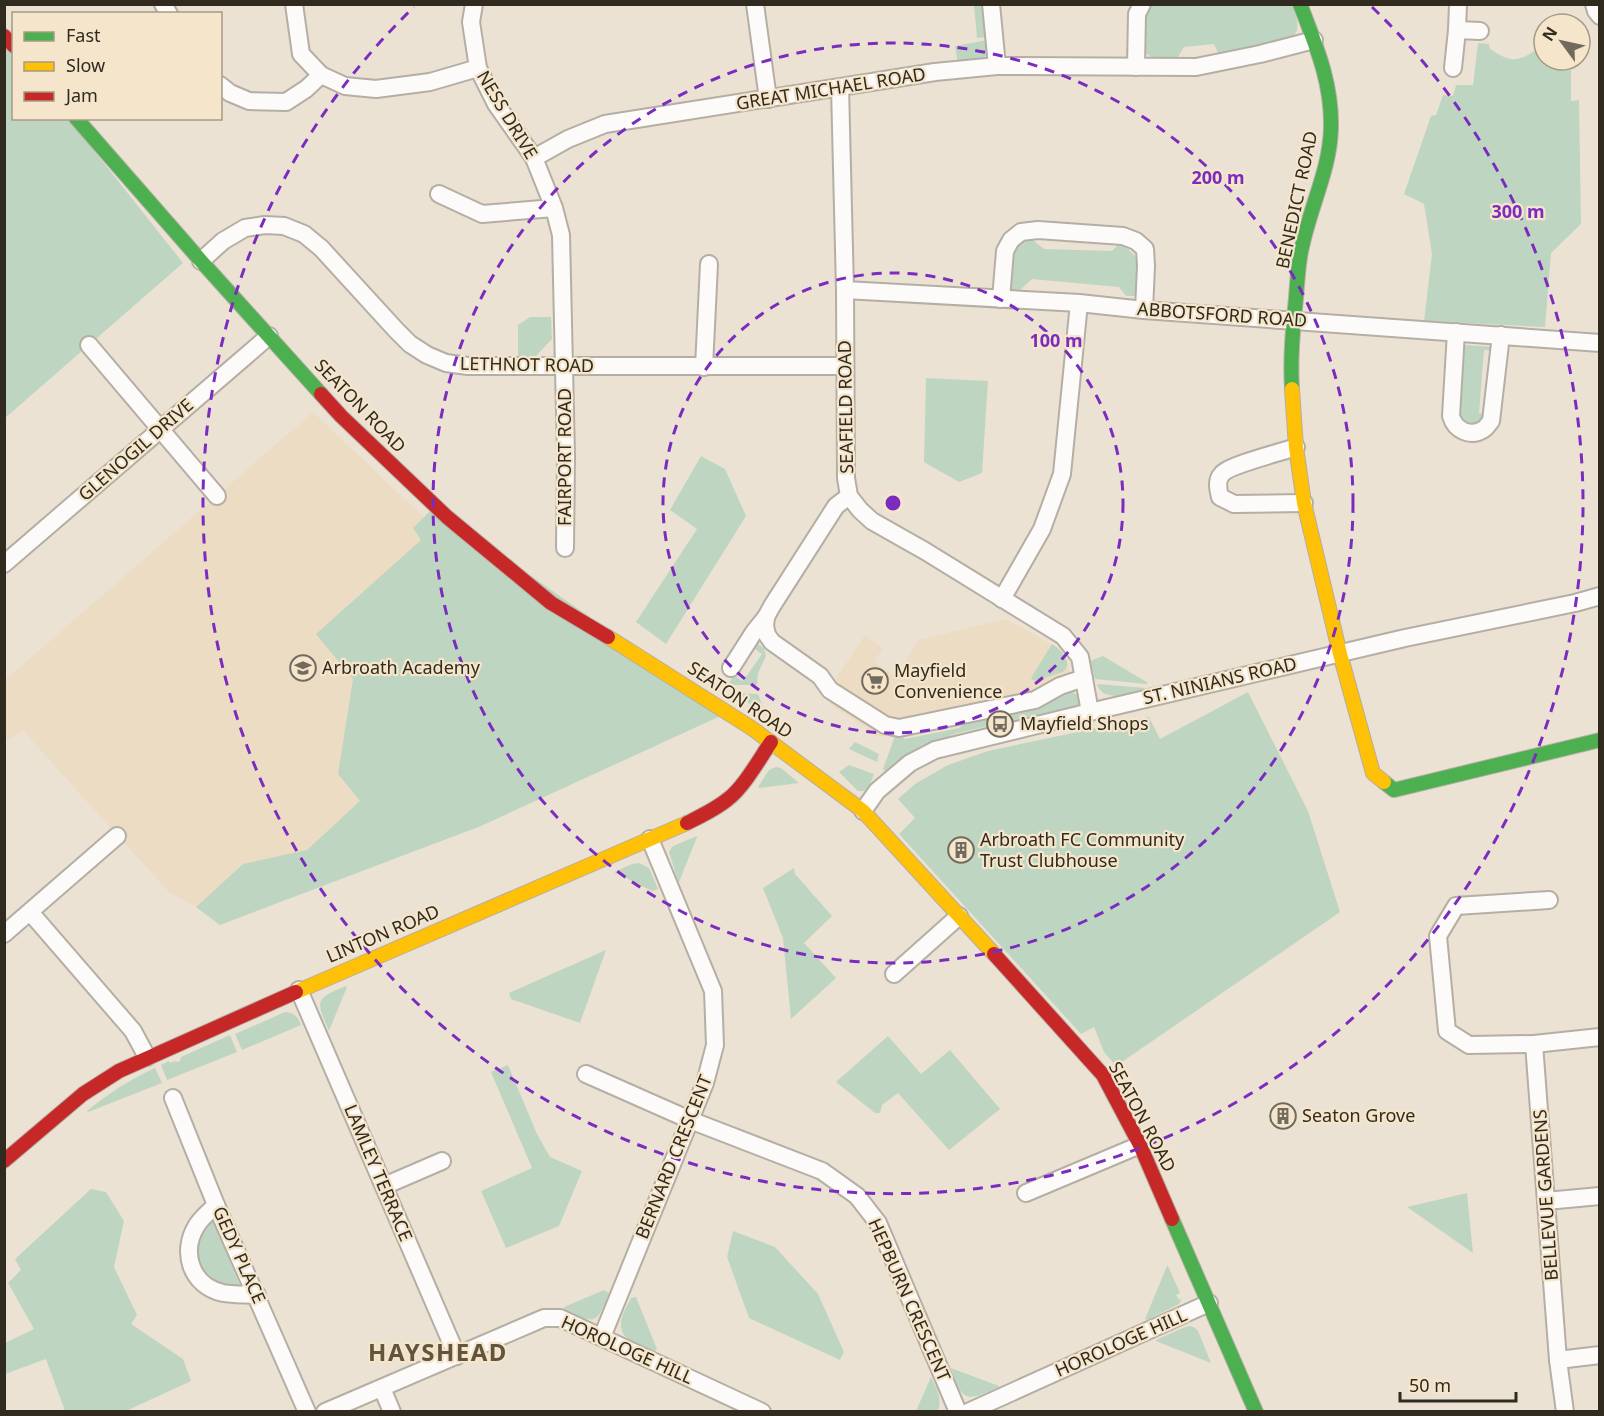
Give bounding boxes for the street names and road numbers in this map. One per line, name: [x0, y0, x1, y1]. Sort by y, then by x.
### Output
street label: GREAT MICHAEL ROAD: [734, 61, 927, 115]
street label: NESS DRIVE: [472, 66, 544, 163]
street label: BENEDICT ROAD: [1270, 129, 1322, 271]
street label: ABBOTSFORD ROAD: [1136, 296, 1308, 332]
street label: SEAFIELD ROAD: [832, 340, 858, 474]
street label: LETHNOT ROAD: [460, 351, 594, 377]
street label: SEATON ROAD: [310, 353, 412, 457]
street label: FAIRPORT ROAD: [552, 388, 576, 526]
street label: GLENOGIL DRIVE: [73, 393, 198, 506]
street label: ST. NINIANS ROAD: [1141, 651, 1299, 709]
street label: SEATON ROAD: [683, 655, 798, 743]
street label: LINTON ROAD: [322, 898, 443, 968]
street label: SEATON ROAD: [1104, 1057, 1182, 1176]
street label: BERNARD CRESCENT: [629, 1071, 717, 1242]
street label: LAMLEY TERRACE: [339, 1100, 419, 1245]
street label: BELLEVUE GARDENS: [1527, 1108, 1563, 1282]
street label: GEDY PLACE: [208, 1202, 272, 1307]
street label: HEPBURN CRESCENT: [863, 1214, 957, 1385]
street label: HOROLOGE HILL: [1051, 1302, 1190, 1382]
street label: HOROLOGE HILL: [558, 1309, 697, 1389]

